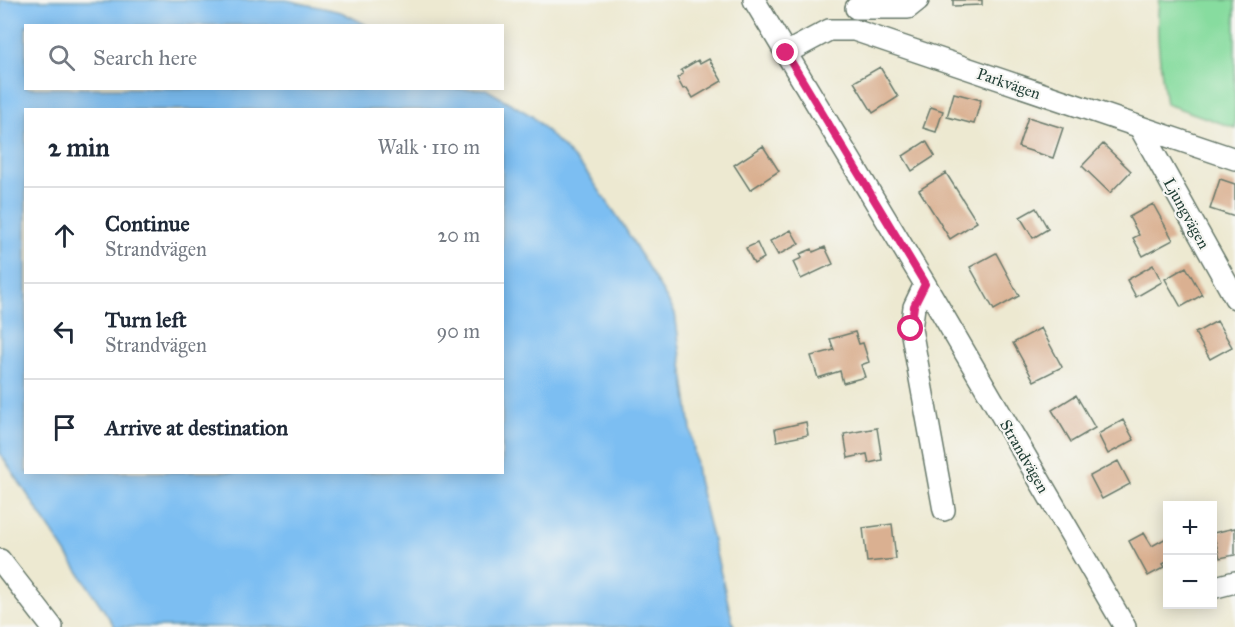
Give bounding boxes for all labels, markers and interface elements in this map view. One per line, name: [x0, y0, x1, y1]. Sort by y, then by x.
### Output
search box: [24, 24, 504, 90]
route end: [772, 39, 798, 65]
icon: search: [45, 41, 78, 74]
text: Search here: [93, 44, 197, 71]
street label: Parkvägen: [974, 64, 1044, 104]
text: 2 min: [48, 131, 109, 163]
text: Walk · 110 m: [377, 135, 480, 159]
street label: Ljungvägen: [1159, 175, 1214, 253]
text: Continue: [105, 210, 190, 237]
icon: ahead: [48, 219, 81, 252]
text: 20 m: [437, 223, 480, 247]
text: Strandvägen: [105, 237, 207, 261]
text: Turn left: [105, 306, 187, 333]
icon: left: [48, 315, 81, 348]
route start: [897, 315, 923, 341]
text: 90 m: [437, 319, 480, 343]
text: Strandvägen: [105, 333, 207, 357]
icon: arrive: [48, 411, 81, 444]
text: Arrive at destination: [105, 414, 288, 441]
street label: Strandvägen: [995, 416, 1053, 497]
map controls: [1163, 501, 1217, 609]
button: +: [1163, 501, 1217, 555]
button: −: [1163, 555, 1217, 609]

